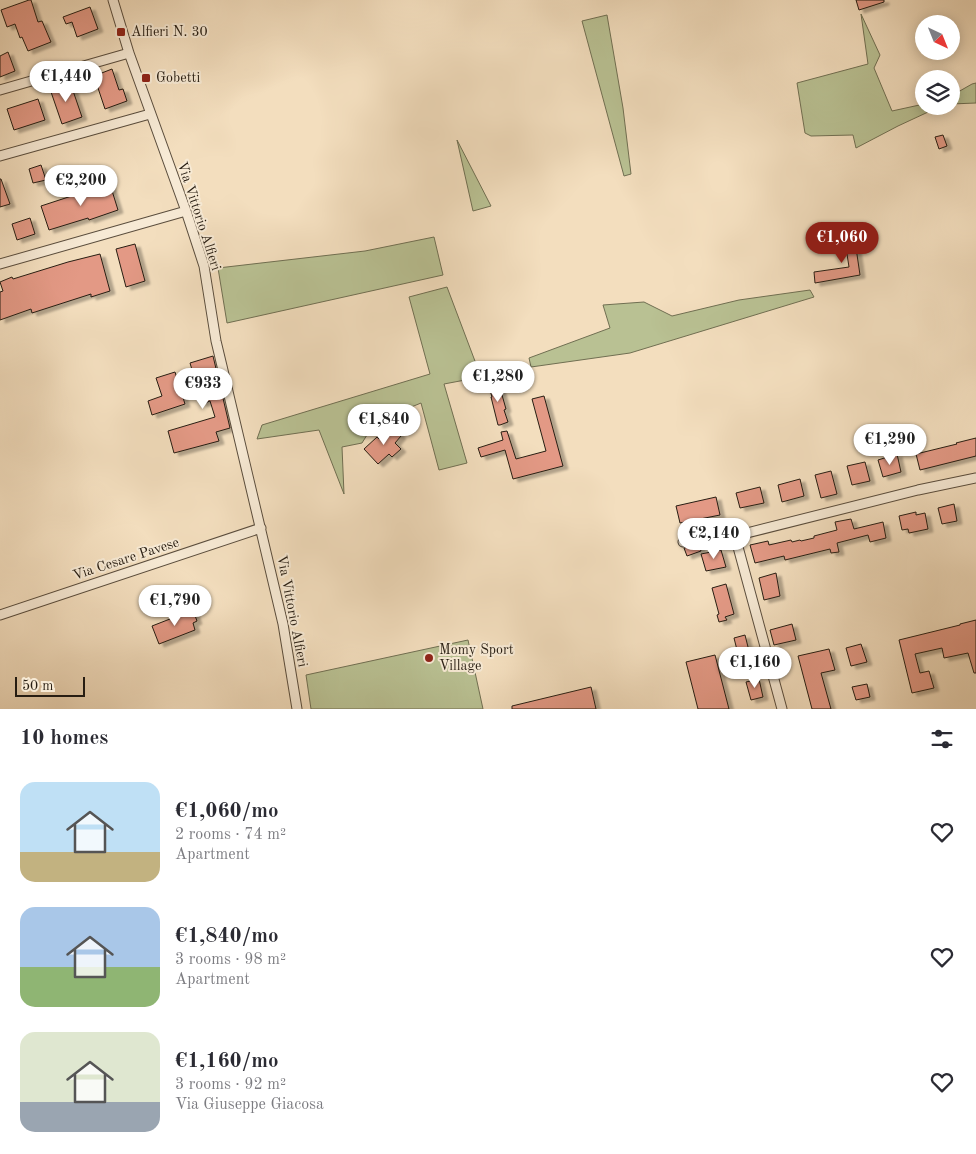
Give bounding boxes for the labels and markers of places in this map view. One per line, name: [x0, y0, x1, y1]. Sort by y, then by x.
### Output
place label: Alfieri N. 30: [131, 25, 208, 39]
marker: Alfieri N. 30: [115, 26, 127, 38]
pin: €1,440: [25, 61, 107, 103]
place label: Gobetti: [156, 71, 200, 85]
marker: Gobetti: [140, 72, 152, 84]
pin: €2,200: [40, 164, 122, 207]
pin: €1,060: [801, 222, 883, 264]
pin: €1,280: [457, 360, 539, 403]
pin: €933: [173, 368, 233, 410]
pin: €1,840: [343, 404, 425, 446]
pin: €1,290: [849, 424, 931, 466]
pin: €2,140: [673, 518, 755, 560]
pin: €1,790: [134, 584, 216, 627]
place label: Momy Sport Village: [439, 643, 514, 673]
pin: €1,160: [714, 646, 796, 689]
marker: Momy Sport Village: [423, 652, 435, 664]

